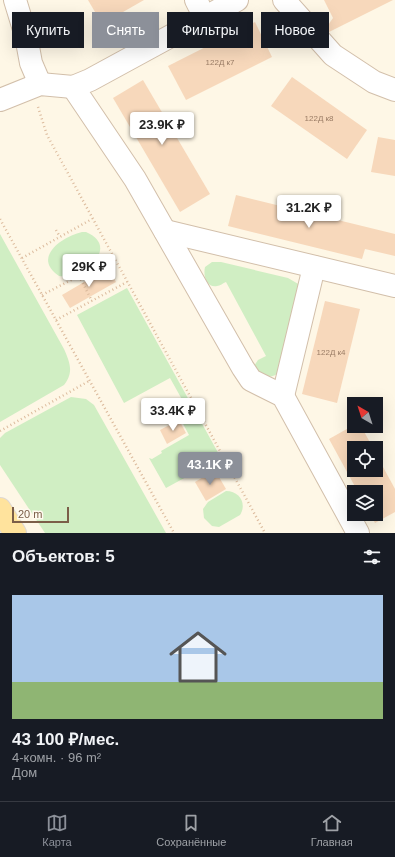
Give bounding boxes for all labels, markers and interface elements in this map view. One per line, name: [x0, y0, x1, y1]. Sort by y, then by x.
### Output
chip: Купить: [12, 12, 84, 48]
chip: Снять: [92, 12, 159, 48]
chip: Фильтры: [167, 12, 253, 48]
chip: Новое: [261, 12, 329, 48]
house number: 122Д к7: [206, 58, 235, 67]
pin: 23.9K ₽: [125, 112, 199, 146]
house number: 122Д к8: [305, 114, 334, 123]
text: 23.9K ₽: [139, 117, 185, 132]
pin: 31.2K ₽: [272, 195, 346, 229]
text: 31.2K ₽: [286, 200, 332, 215]
pin: 29K ₽: [61, 254, 117, 288]
text: 29K ₽: [71, 259, 107, 274]
house number: 122Д к4: [317, 348, 346, 357]
north arrow: [347, 397, 383, 433]
map controls: [347, 397, 383, 521]
pin: 33.4K ₽: [136, 398, 210, 432]
text: 33.4K ₽: [150, 403, 196, 418]
button: locate: [347, 441, 383, 477]
pin: 43.1K ₽: [173, 452, 247, 486]
text: 43.1K ₽: [187, 457, 233, 472]
button: layers: [347, 485, 383, 521]
scale bar: [12, 505, 69, 524]
text: 20 m: [18, 508, 42, 520]
icon: filters: [361, 546, 383, 568]
text: Объектов: 5: [12, 547, 115, 566]
icon: home: [162, 621, 234, 693]
text: 43 100 ₽/мес.: [12, 730, 119, 749]
text: 4-комн. · 96 m²: [12, 750, 101, 765]
text: Дом: [12, 765, 37, 780]
tab: Карта: [42, 812, 72, 848]
tab: Сохранённые: [156, 812, 226, 848]
tab: Главная: [311, 812, 353, 848]

